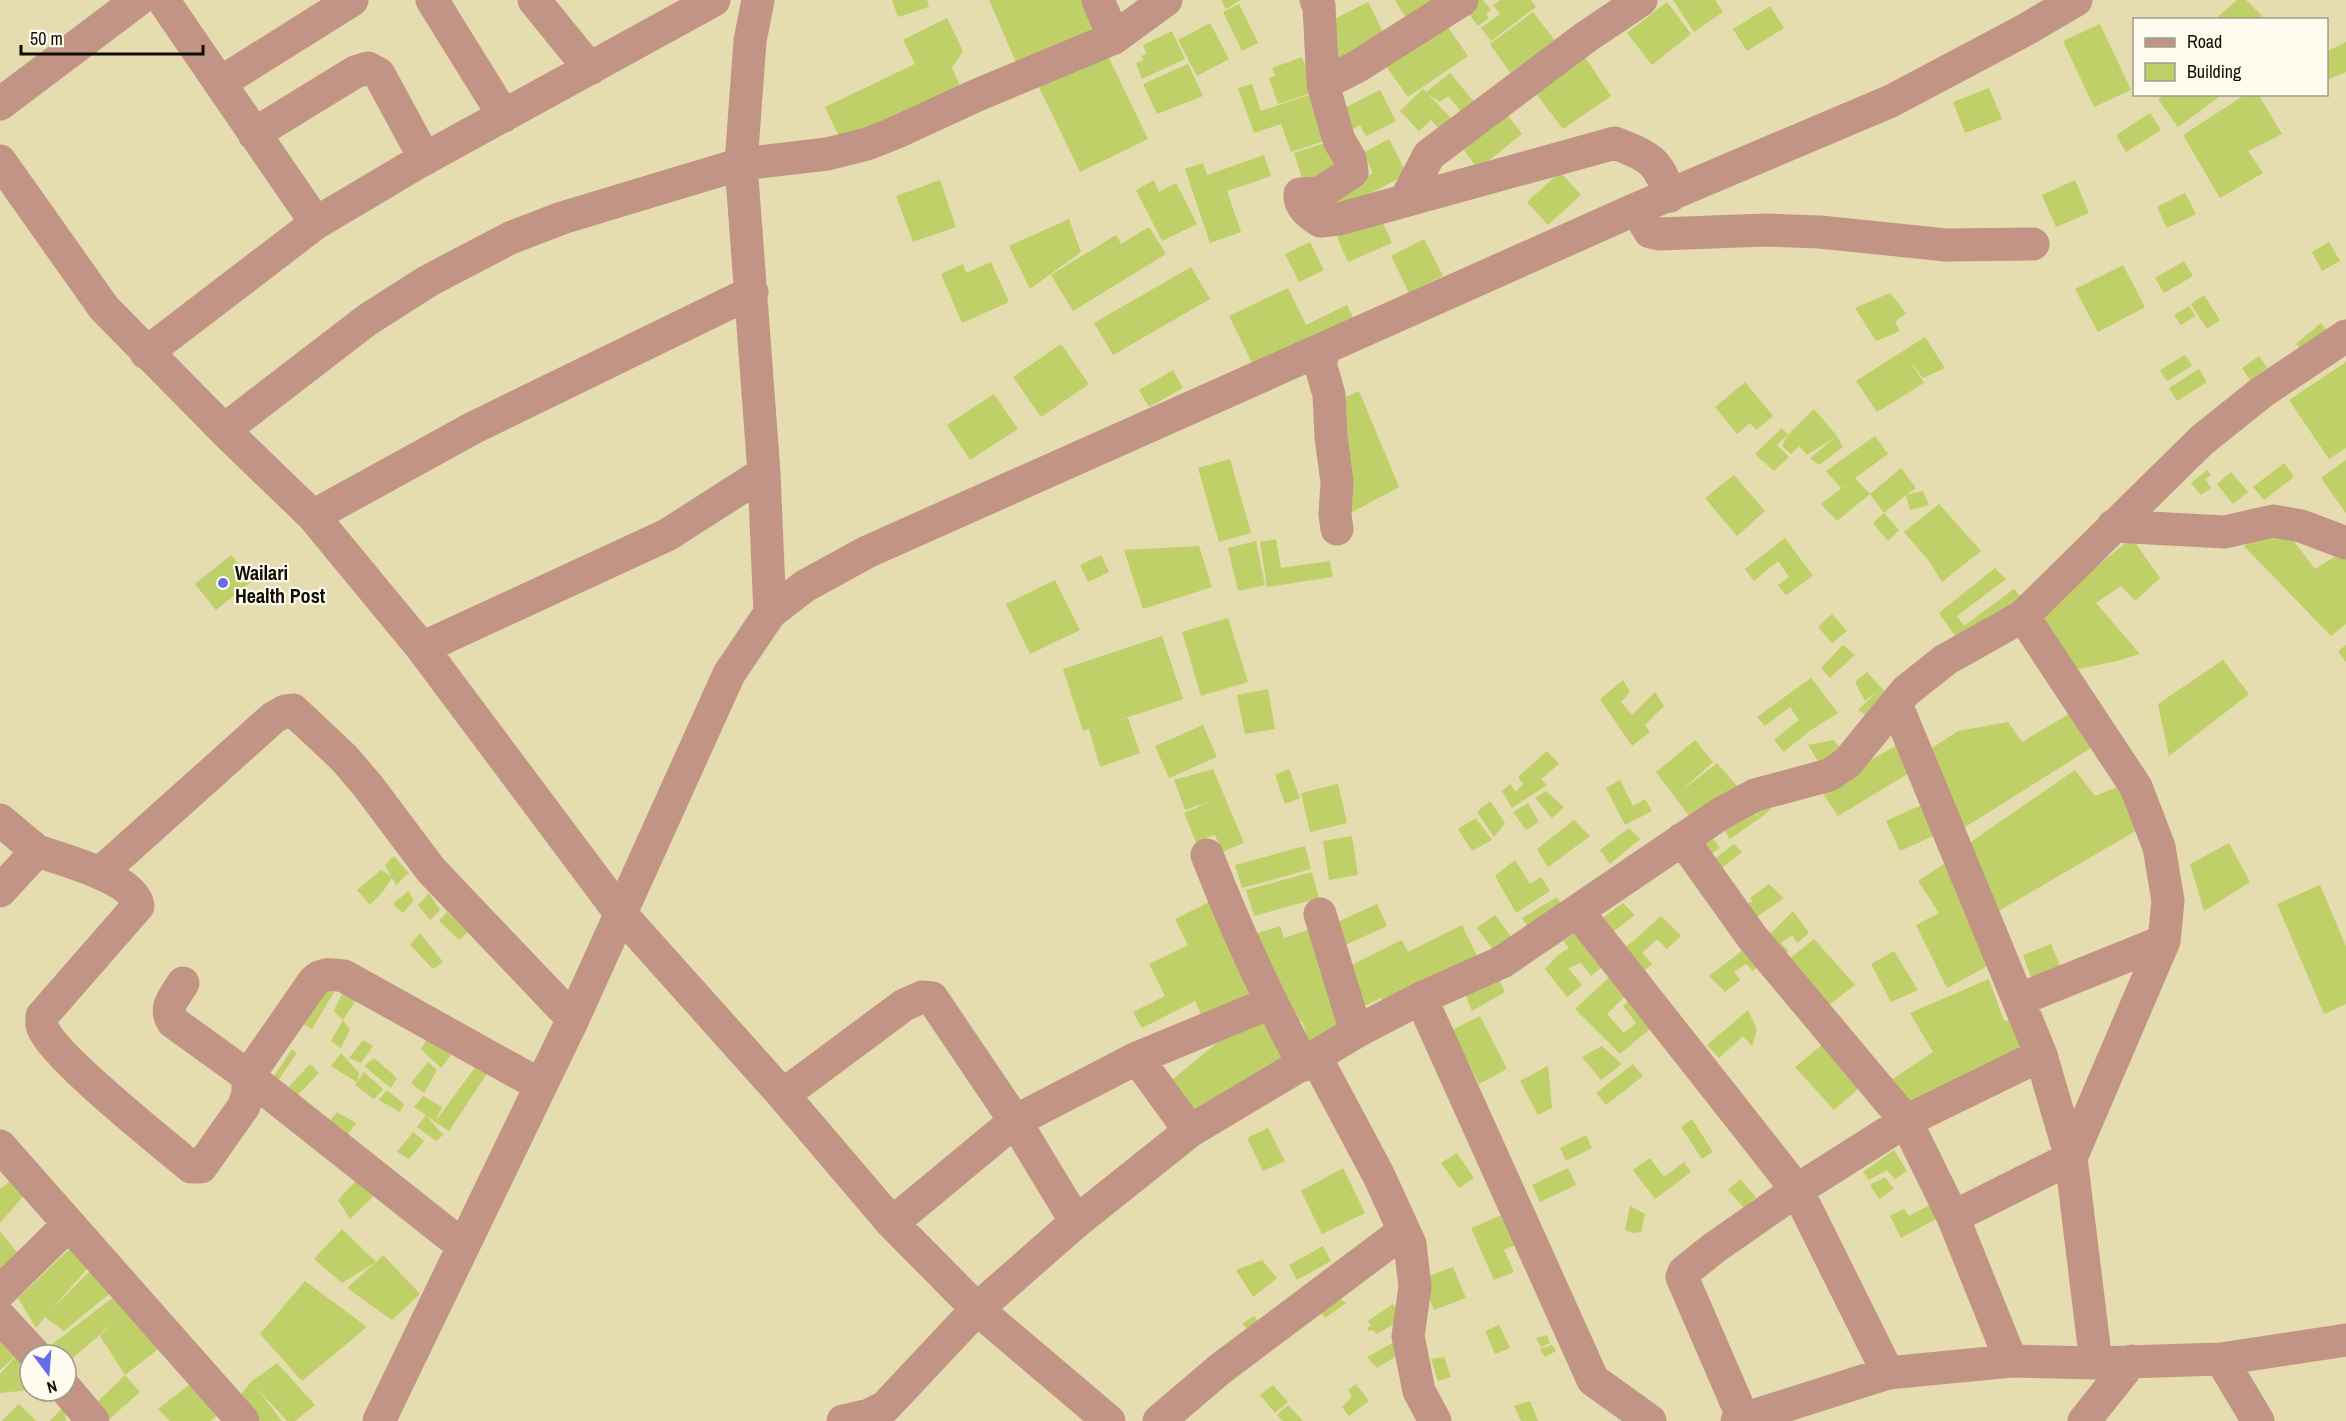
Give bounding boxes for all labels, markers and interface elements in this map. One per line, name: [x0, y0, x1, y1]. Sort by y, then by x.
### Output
scale bar: [21, 18, 202, 56]
legend: [2133, 18, 2328, 96]
text: 50 m: [30, 26, 63, 51]
text: Road: [2187, 29, 2222, 54]
text: Building: [2187, 59, 2242, 84]
place label: Wailari Health Post: [235, 559, 326, 609]
marker: Wailari Health Post: [216, 576, 230, 590]
north arrow: [18, 1343, 78, 1403]
text: N: [45, 1376, 60, 1399]

